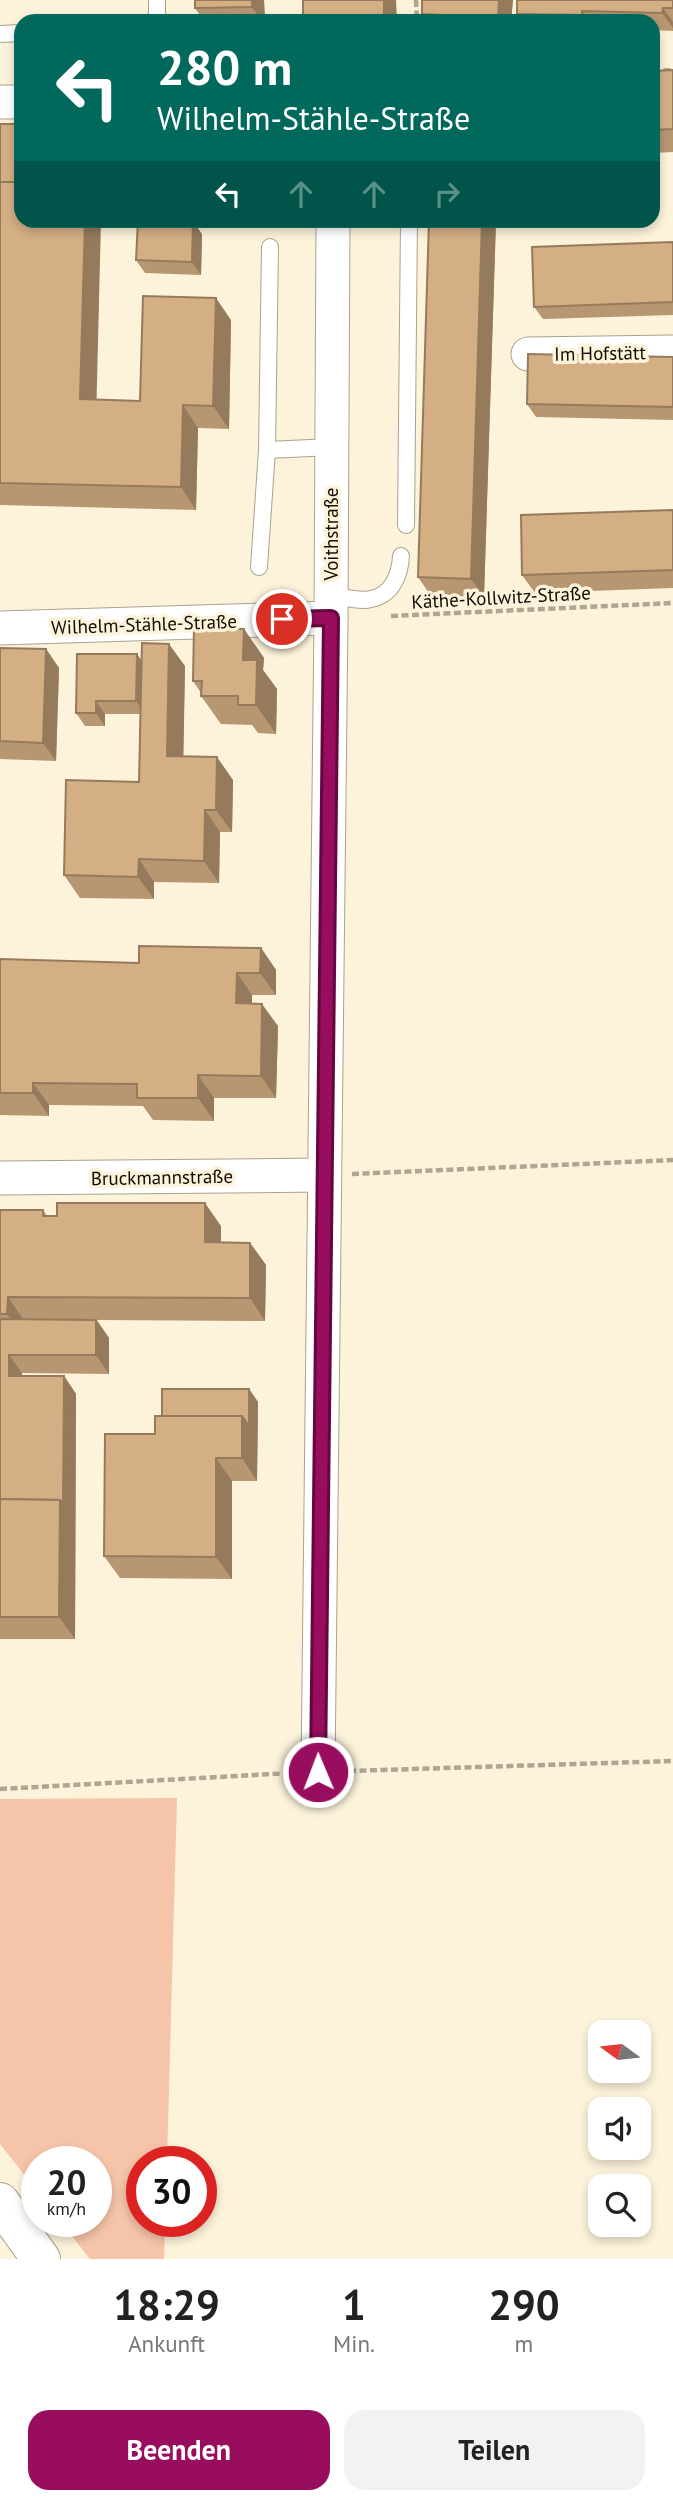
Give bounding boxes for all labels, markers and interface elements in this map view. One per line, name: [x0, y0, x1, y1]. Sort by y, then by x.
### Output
text: 280 m: [157, 35, 292, 99]
icon: left: [42, 42, 133, 133]
text: Wilhelm-Stähle-Straße: [157, 97, 470, 139]
icon: left: [209, 175, 247, 213]
icon: ahead: [282, 175, 320, 213]
icon: ahead: [355, 175, 393, 213]
icon: right: [428, 175, 466, 213]
street label: Im Hofstätt: [554, 340, 647, 366]
street label: Voithstraße: [319, 487, 343, 582]
street label: Käthe-Kollwitz-Straße: [411, 580, 591, 614]
pin: [252, 589, 312, 649]
icon: arrive: [263, 600, 301, 638]
street label: Wilhelm-Stähle-Straße: [51, 609, 237, 639]
street label: Bruckmannstraße: [91, 1164, 233, 1190]
position arrow: [281, 1735, 355, 1809]
north arrow: [588, 2020, 651, 2082]
map controls: [588, 2020, 651, 2237]
button: sound: [588, 2097, 651, 2160]
speed limit sign: 30: [126, 2146, 217, 2237]
text: 20: [47, 2159, 86, 2205]
button: search: [588, 2174, 651, 2237]
text: km/h: [47, 2197, 86, 2220]
text: 18:29: [113, 2277, 220, 2332]
text: 1: [342, 2277, 366, 2332]
text: 290: [488, 2277, 560, 2332]
text: Ankunft: [128, 2329, 205, 2358]
text: Min.: [333, 2329, 375, 2358]
text: m: [515, 2329, 533, 2358]
button: Beenden: [28, 2410, 330, 2490]
button: Teilen: [344, 2410, 645, 2490]

